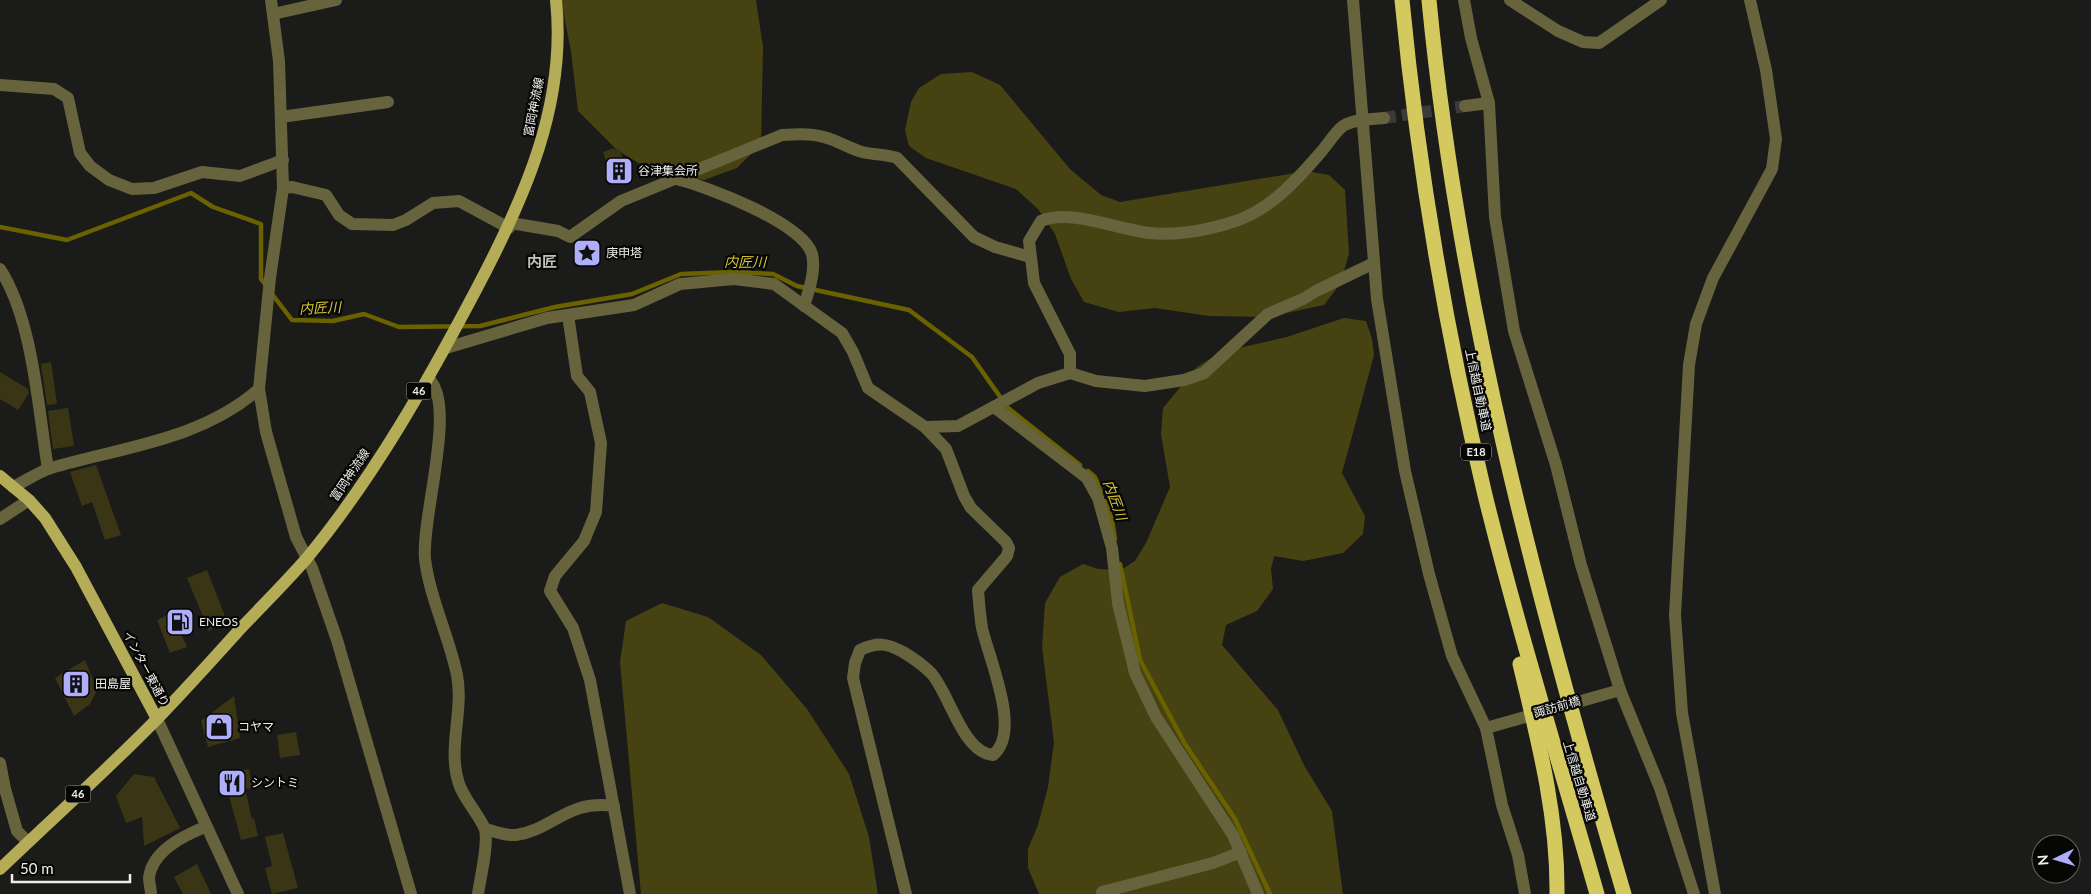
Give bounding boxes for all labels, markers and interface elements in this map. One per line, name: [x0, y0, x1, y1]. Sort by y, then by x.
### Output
street label: 富岡神流線: [520, 76, 547, 138]
building icon: 谷津集会所: [604, 156, 634, 186]
place label: 谷津集会所: [638, 163, 698, 178]
place icon: 庚申塔: [572, 238, 602, 268]
place label: 庚申塔: [606, 245, 642, 260]
district label: 内匠: [527, 252, 557, 270]
water label: 内匠川: [724, 253, 768, 270]
water label: 内匠川: [299, 298, 343, 317]
street label: 上信越自動車道: [1462, 347, 1495, 433]
road number: 46: [406, 382, 432, 400]
road number: E18: [1461, 444, 1491, 461]
street label: 富岡神流線: [327, 446, 373, 504]
water label: 内匠川: [1100, 477, 1131, 524]
fuel station icon: ENEOS: [165, 607, 195, 637]
place label: ENEOS: [199, 614, 238, 629]
street label: インター東通り: [120, 628, 173, 709]
building icon: 田島屋: [61, 669, 91, 699]
place label: 田島屋: [95, 676, 131, 691]
street label: 諏訪前橋: [1532, 693, 1582, 720]
shop icon: コヤマ: [204, 712, 234, 742]
place label: コヤマ: [238, 719, 274, 734]
street label: 上信越自動車道: [1560, 738, 1599, 823]
restaurant icon: シントミ: [217, 768, 247, 798]
place label: シントミ: [251, 775, 299, 790]
road number: 46: [66, 786, 90, 802]
north arrow: [2031, 834, 2081, 884]
scale bar: [12, 852, 130, 884]
text: N: [2034, 854, 2051, 866]
text: 50 m: [20, 859, 54, 877]

